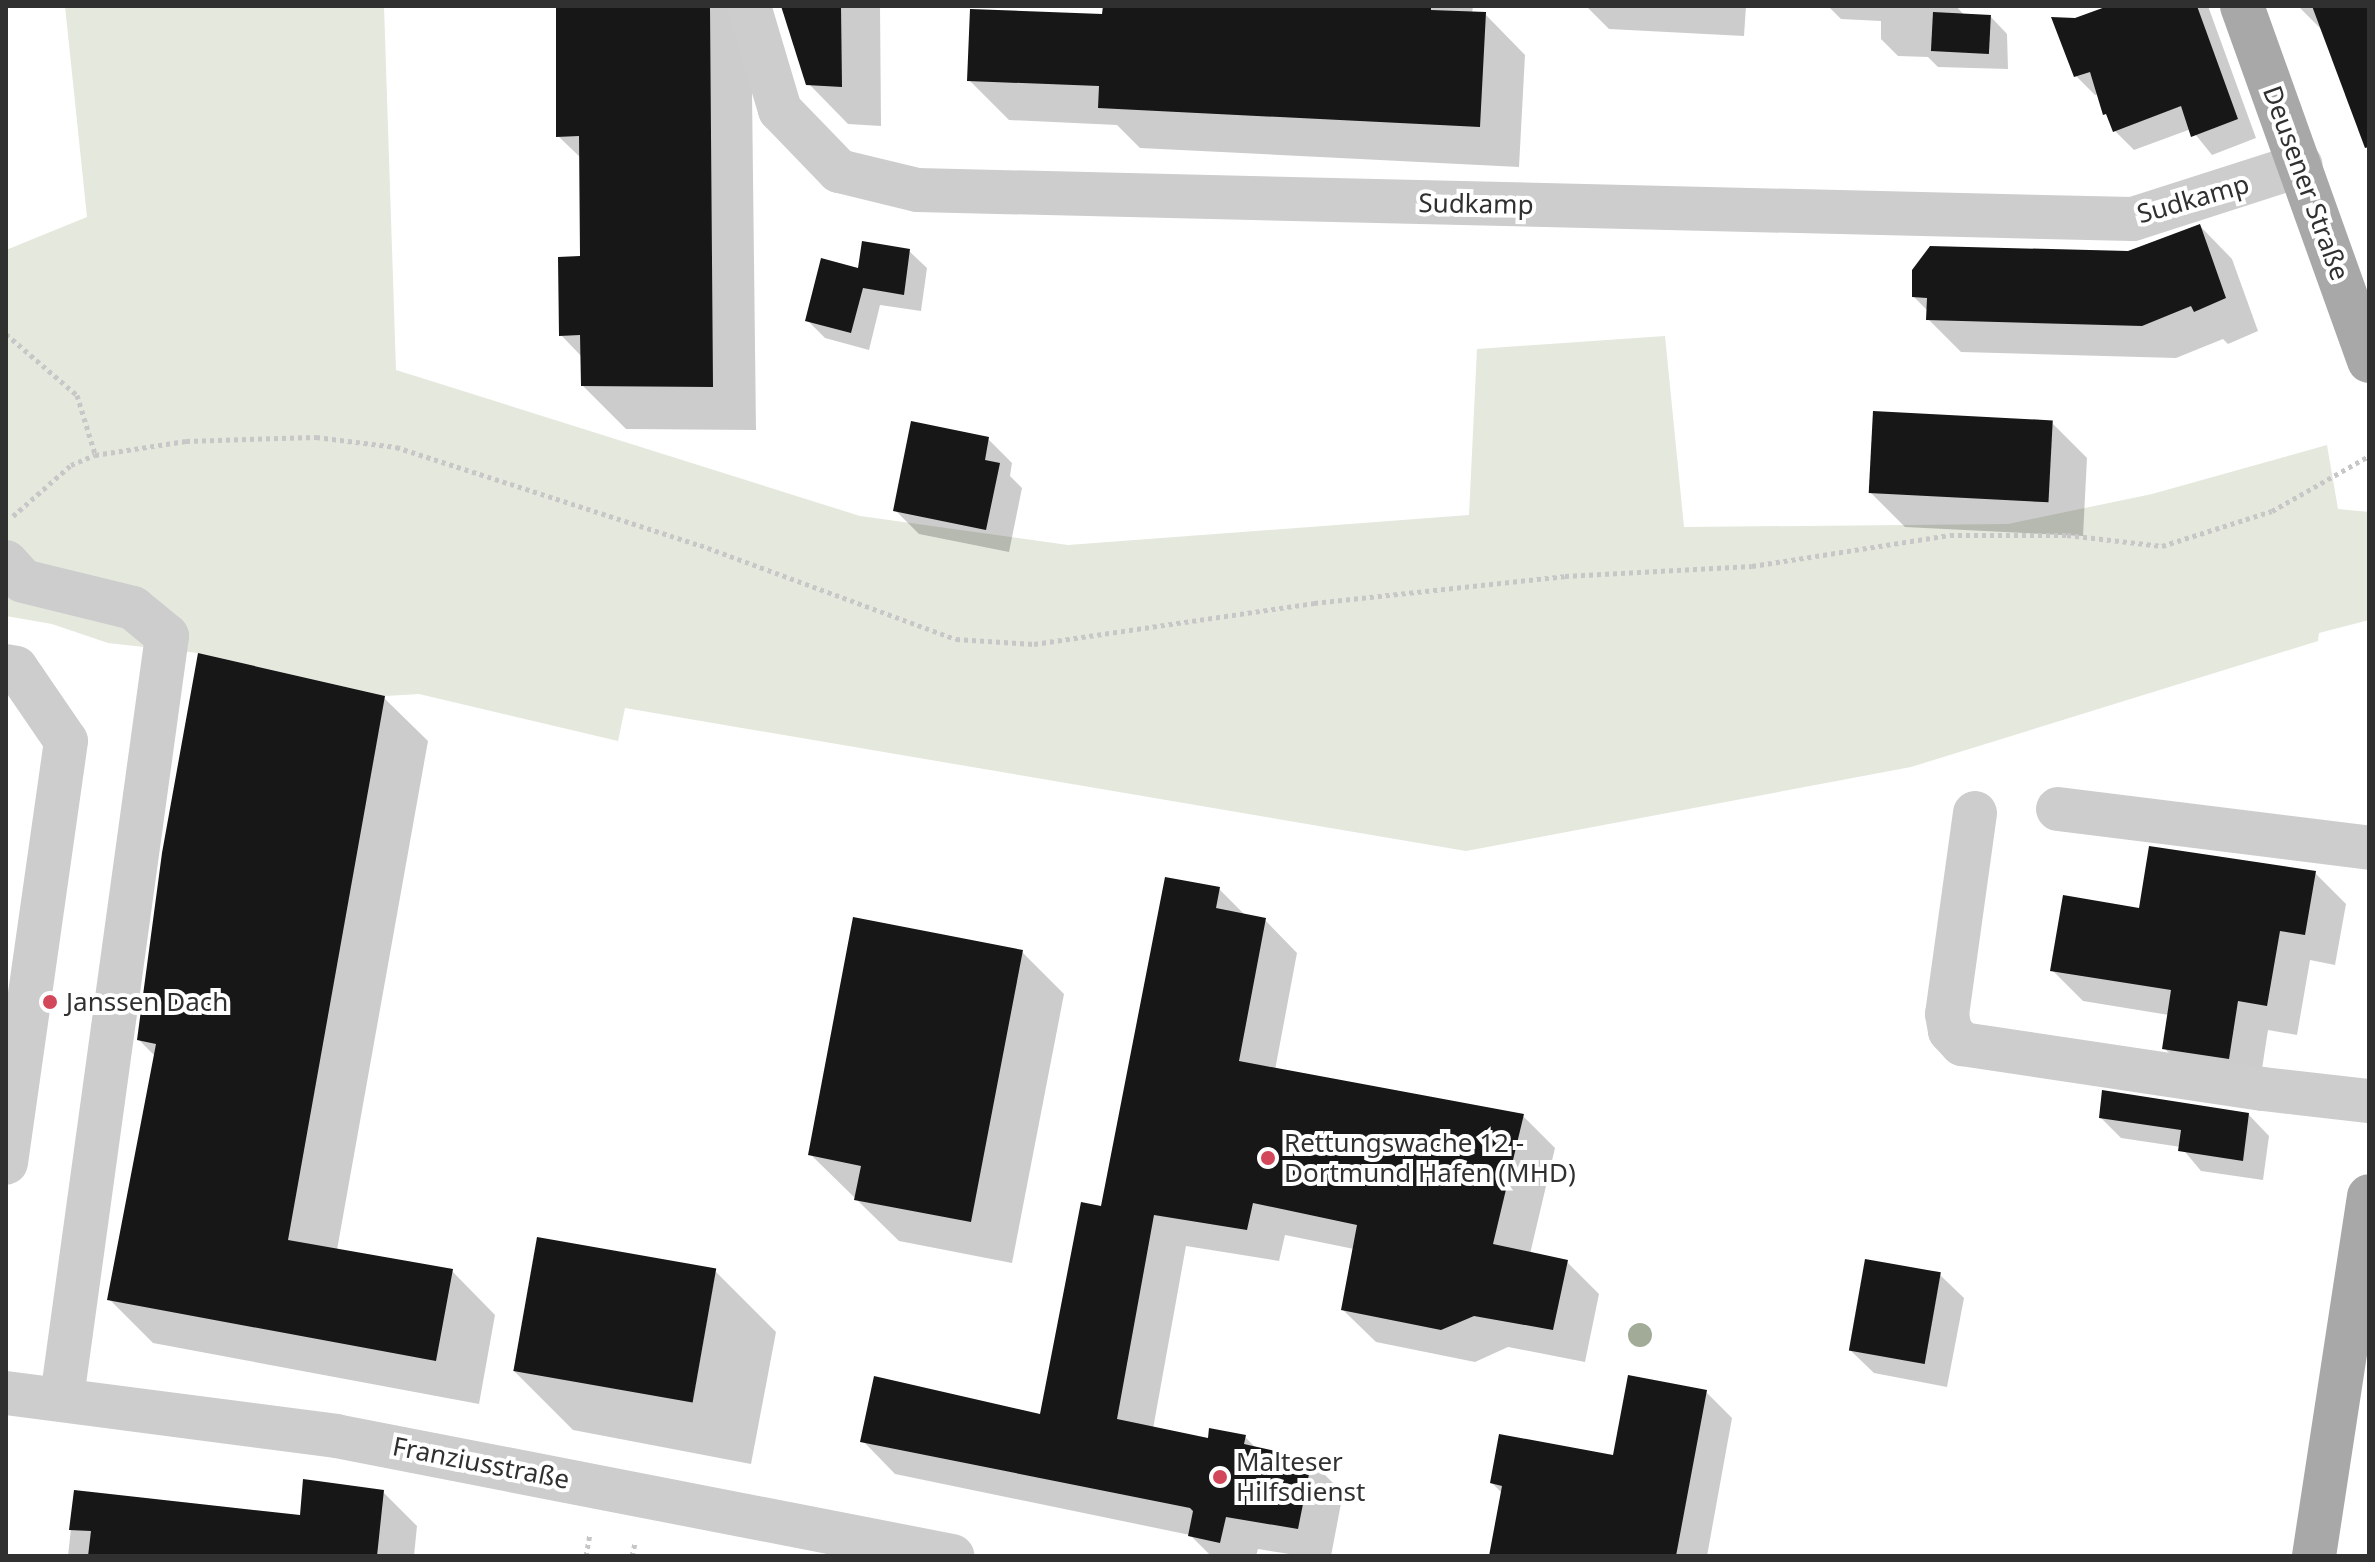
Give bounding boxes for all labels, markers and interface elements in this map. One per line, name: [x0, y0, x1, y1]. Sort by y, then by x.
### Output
street label: Deusener Straße: [2256, 82, 2356, 284]
street label: Sudkamp: [2133, 168, 2253, 230]
street label: Sudkamp: [1418, 187, 1534, 221]
place label: Janssen Dach: [66, 986, 228, 1018]
marker: Janssen Dach: [41, 993, 59, 1011]
place label: Rettungswache 12 - Dortmund Hafen (MHD): [1284, 1127, 1576, 1188]
marker: Rettungswache 12 - Dortmund Hafen (MHD): [1259, 1149, 1277, 1167]
street label: Franziusstraße: [390, 1431, 572, 1495]
place label: Malteser Hilfsdienst: [1236, 1446, 1365, 1508]
marker: Malteser Hilfsdienst: [1211, 1468, 1229, 1486]

